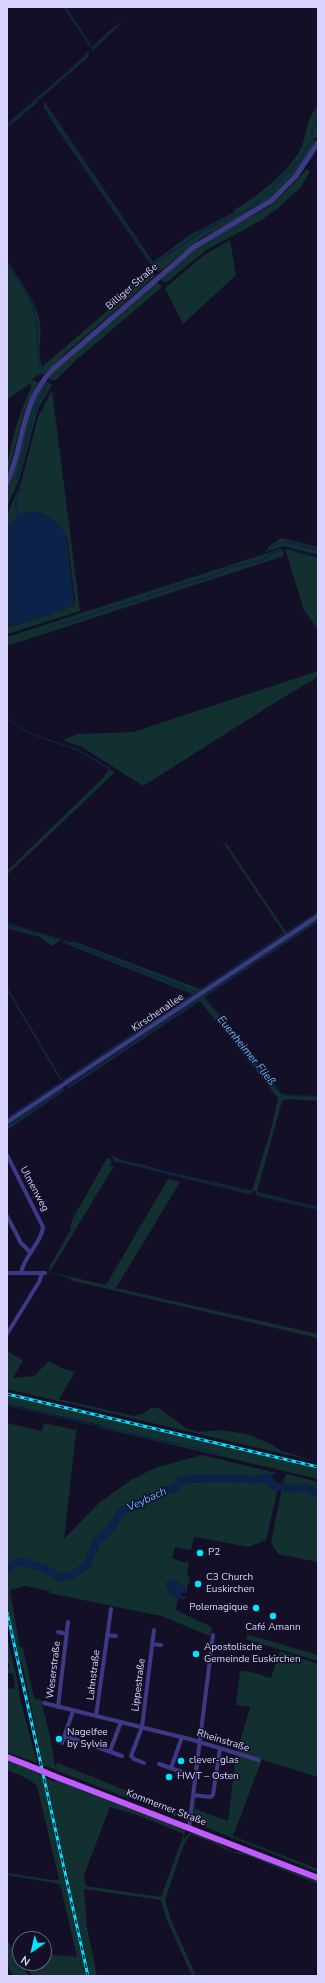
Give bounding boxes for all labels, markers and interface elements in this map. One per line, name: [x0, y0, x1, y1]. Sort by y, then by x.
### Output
street label: Billiger Straße: [104, 261, 160, 313]
street label: Kirschenallee: [130, 991, 186, 1035]
water label: Euenheimer Fließ: [214, 1013, 278, 1089]
street label: Ulmenweg: [17, 1164, 51, 1214]
water label: Veybach: [125, 1485, 169, 1515]
place label: P2: [208, 1547, 220, 1559]
marker: P2: [195, 1548, 205, 1558]
place label: C3 Church Euskirchen: [206, 1572, 254, 1596]
marker: C3 Church Euskirchen: [193, 1579, 203, 1589]
place label: Polemagique: [189, 1602, 248, 1614]
marker: Polemagique: [251, 1603, 261, 1613]
marker: Café Amann: [268, 1611, 278, 1621]
place label: Café Amann: [245, 1622, 301, 1634]
street label: Weserstraße: [45, 1641, 63, 1699]
place label: Apostolische Gemeinde Euskirchen: [204, 1642, 301, 1666]
street label: Lahnstraße: [85, 1649, 103, 1701]
marker: Apostolische Gemeinde Euskirchen: [191, 1649, 201, 1659]
street label: Lippestraße: [130, 1658, 148, 1712]
place label: Nagelfee by Sylvia: [67, 1727, 108, 1750]
street label: Rheinstraße: [195, 1727, 251, 1755]
marker: Nagelfee by Sylvia: [54, 1734, 64, 1744]
place label: clever-glas: [189, 1755, 239, 1767]
marker: clever-glas: [176, 1756, 186, 1766]
place label: HWT – Osten: [177, 1771, 239, 1783]
marker: HWT – Osten: [164, 1772, 174, 1782]
street label: Kommerner Straße: [124, 1787, 208, 1829]
north arrow: [12, 1931, 52, 1971]
text: N: [18, 1952, 33, 1969]

